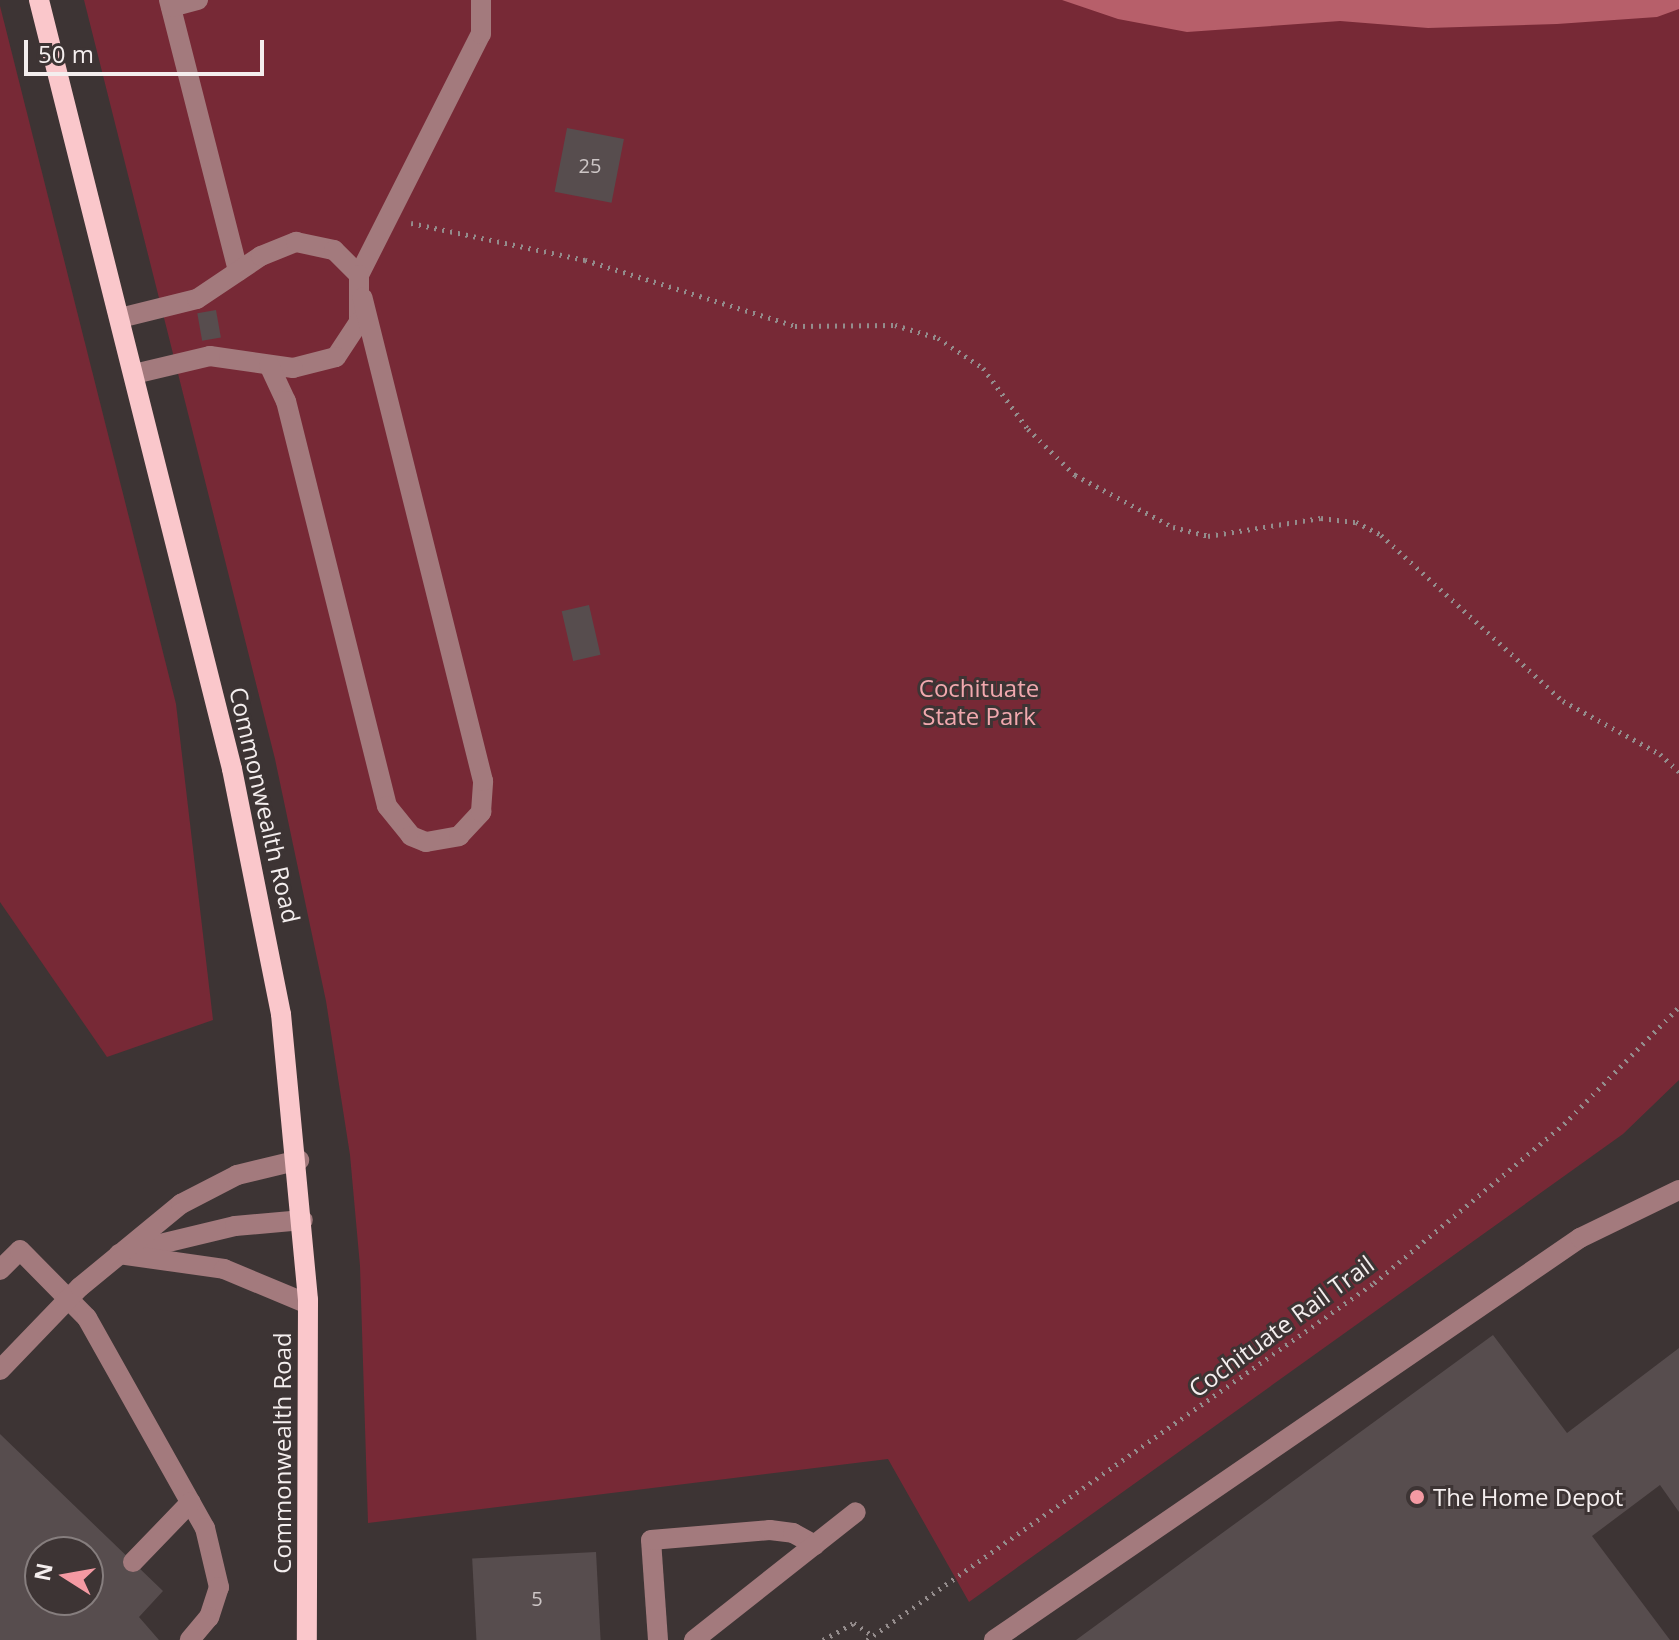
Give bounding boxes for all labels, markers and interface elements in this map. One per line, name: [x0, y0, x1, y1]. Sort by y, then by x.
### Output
scale bar: [28, 24, 268, 74]
text: 50 m: [38, 37, 94, 70]
house number: 25: [579, 153, 601, 177]
park label: Cochituate State Park: [919, 674, 1039, 730]
street label: Commonwealth Road: [224, 684, 306, 926]
street label: Cochituate Rail Trail: [1183, 1249, 1379, 1403]
street label: Commonwealth Road: [268, 1332, 296, 1574]
place label: The Home Depot: [1433, 1483, 1623, 1511]
marker: The Home Depot: [1408, 1488, 1426, 1506]
north arrow: [24, 1536, 104, 1616]
text: N: [26, 1560, 59, 1583]
house number: 5: [531, 1586, 543, 1610]

